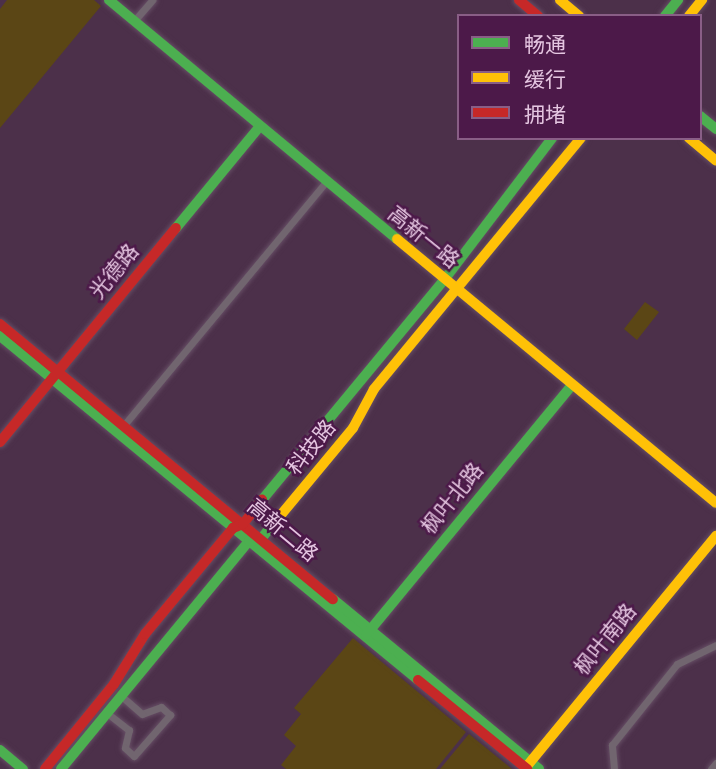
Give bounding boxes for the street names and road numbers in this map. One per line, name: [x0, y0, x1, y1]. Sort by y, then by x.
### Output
street label: 高新一路: [382, 202, 464, 274]
street label: 光德路: [85, 240, 145, 304]
street label: 科技路: [282, 416, 342, 480]
street label: 枫叶北路: [417, 458, 489, 540]
street label: 高新二路: [242, 494, 322, 568]
street label: 枫叶南路: [570, 599, 642, 681]

